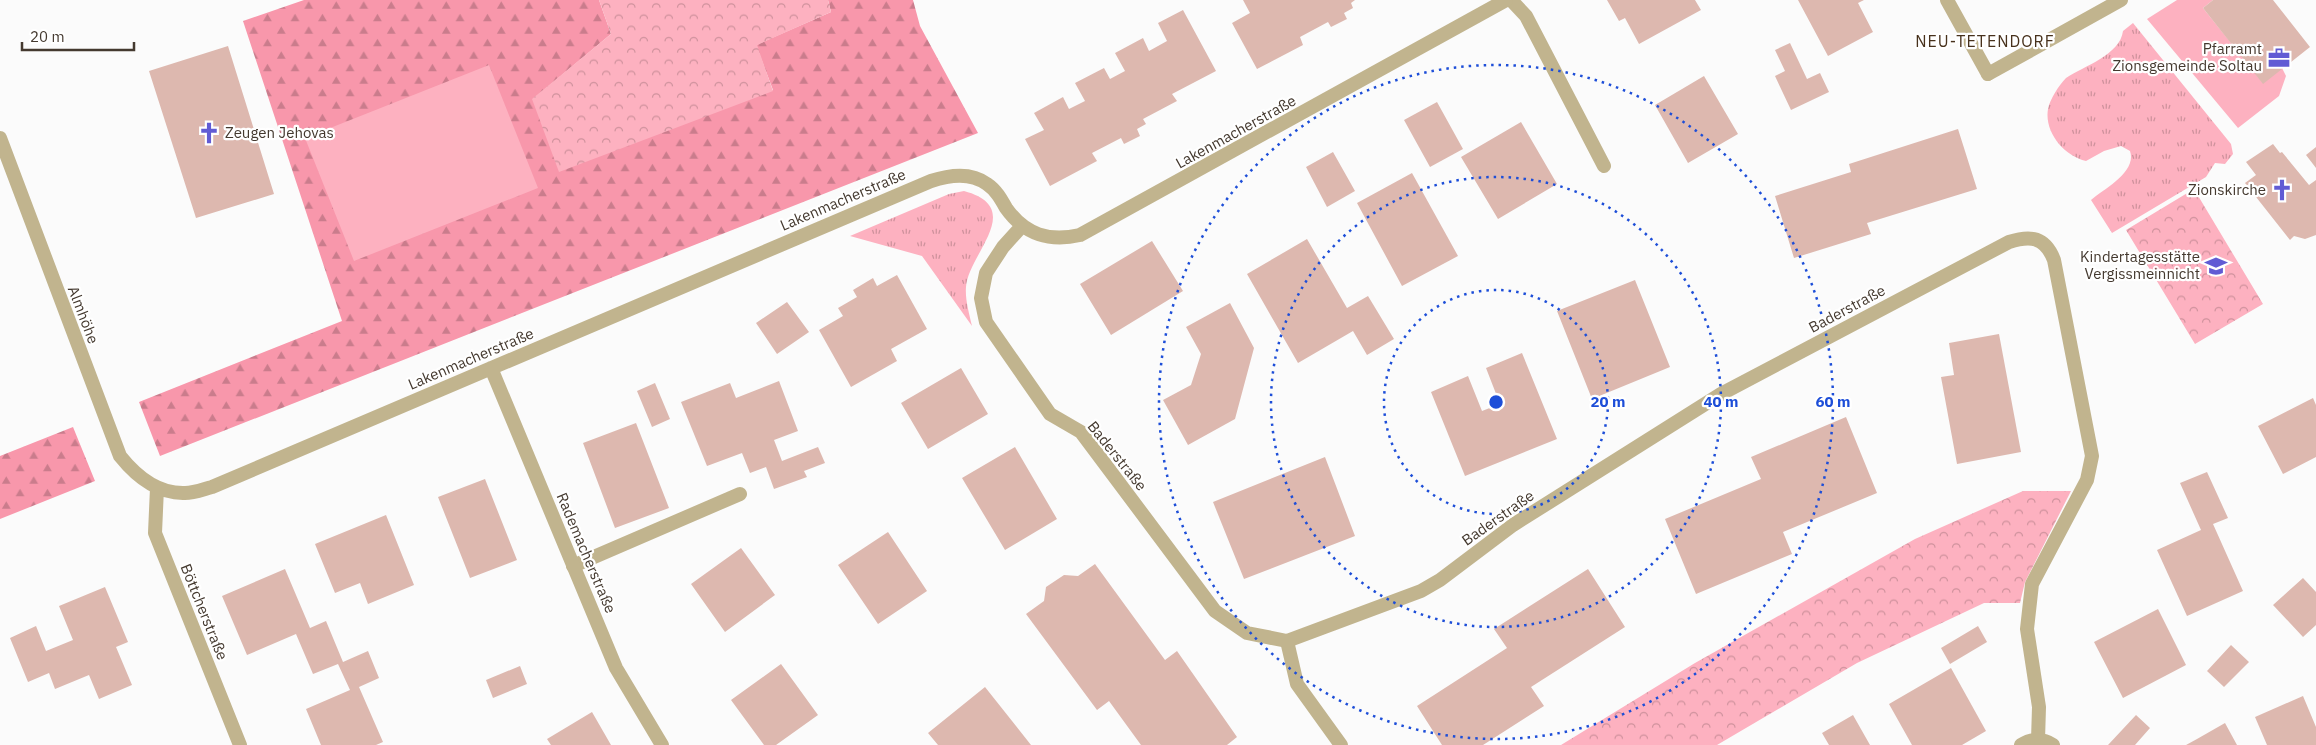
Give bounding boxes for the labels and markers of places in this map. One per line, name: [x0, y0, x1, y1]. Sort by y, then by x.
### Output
place label: Pfarramt Zionsgemeinde Soltau: [2112, 39, 2262, 75]
office icon: Pfarramt Zionsgemeinde Soltau: [2266, 45, 2292, 71]
church icon: Zeugen Jehovas: [196, 120, 222, 146]
place label: Zeugen Jehovas: [225, 123, 334, 142]
church icon: Zionskirche: [2269, 177, 2295, 203]
place label: Zionskirche: [2188, 180, 2266, 199]
place label: Kindertagesstätte Vergissmeinnicht: [2080, 247, 2200, 283]
school or university icon: Kindertagesstätte Vergissmeinnicht: [2203, 253, 2229, 279]
centre of rings: [1487, 393, 1505, 411]

